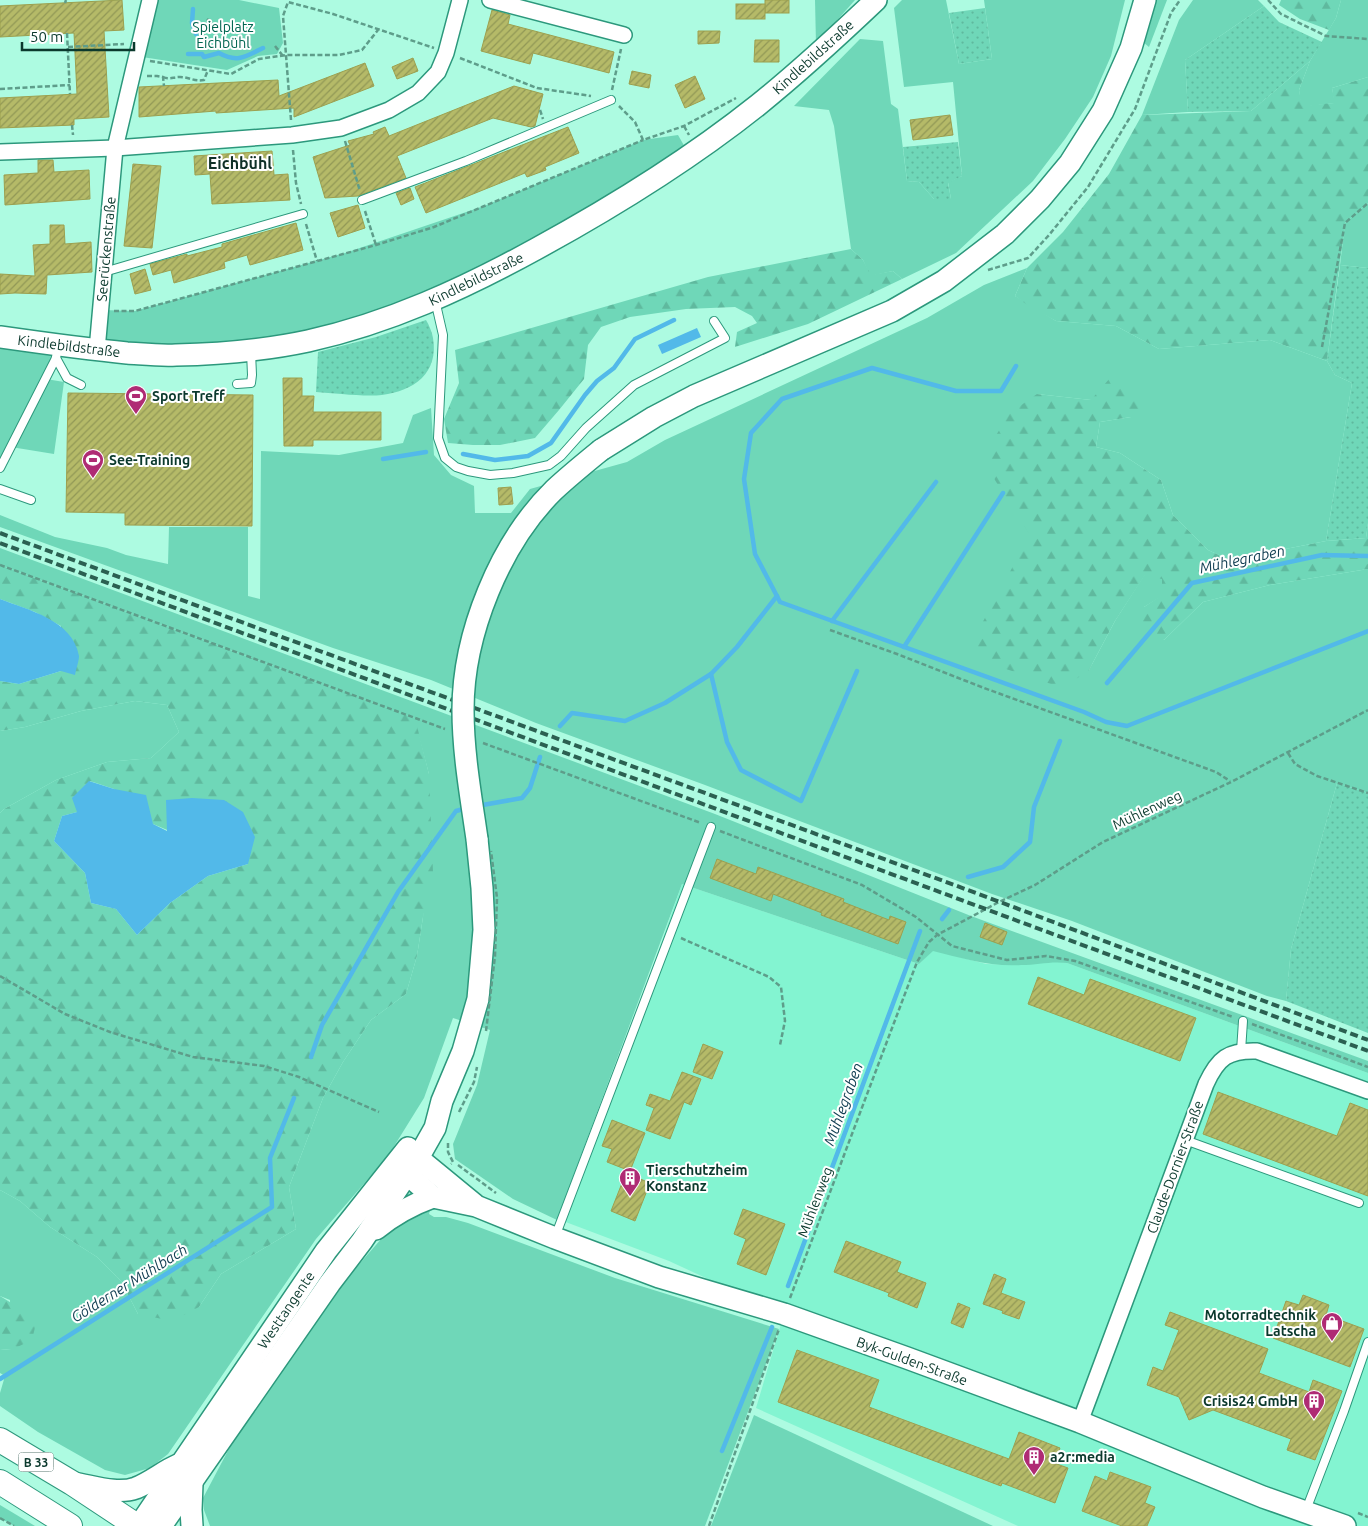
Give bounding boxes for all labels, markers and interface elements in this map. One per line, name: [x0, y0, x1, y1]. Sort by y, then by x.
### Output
street label: Kindlebildstraße: [769, 16, 857, 98]
park label: Spielplatz Eichbühl: [192, 19, 254, 51]
scale bar: [22, 20, 135, 52]
text: 50 m: [30, 28, 63, 45]
district label: Eichbühl: [208, 154, 272, 172]
street label: Seerückenstraße: [93, 196, 119, 302]
street label: Kindlebildstraße: [426, 249, 526, 309]
street label: Kindlebildstraße: [17, 332, 121, 360]
sports icon: Sport Treff: [124, 384, 148, 415]
place label: Sport Treff: [152, 388, 225, 404]
sports icon: See-Training: [81, 448, 105, 479]
place label: See-Training: [109, 452, 190, 468]
water label: Mühlegraben: [1198, 542, 1286, 576]
street label: Mühlenweg: [1110, 787, 1184, 833]
water label: Mühlegraben: [820, 1060, 866, 1148]
street label: Claude-Dornier-Straße: [1143, 1098, 1207, 1236]
place label: Tierschutzheim Konstanz: [646, 1162, 747, 1194]
street label: Mühlenweg: [794, 1165, 836, 1239]
building icon: Tierschutzheim Konstanz: [618, 1166, 642, 1197]
water label: Gölderner Mühlbach: [68, 1240, 190, 1326]
street label: Westtangente: [254, 1268, 318, 1352]
place label: Motorradtechnik Latscha: [1205, 1307, 1316, 1339]
shop icon: Motorradtechnik Latscha: [1320, 1311, 1344, 1342]
street label: Byk-Gulden-Straße: [854, 1333, 970, 1389]
building icon: Crisis24 GmbH: [1302, 1389, 1326, 1420]
place label: Crisis24 GmbH: [1203, 1393, 1298, 1409]
building icon: a2r:media: [1022, 1445, 1046, 1476]
place label: a2r:media: [1050, 1449, 1115, 1465]
road number: B 33: [18, 1452, 54, 1471]

